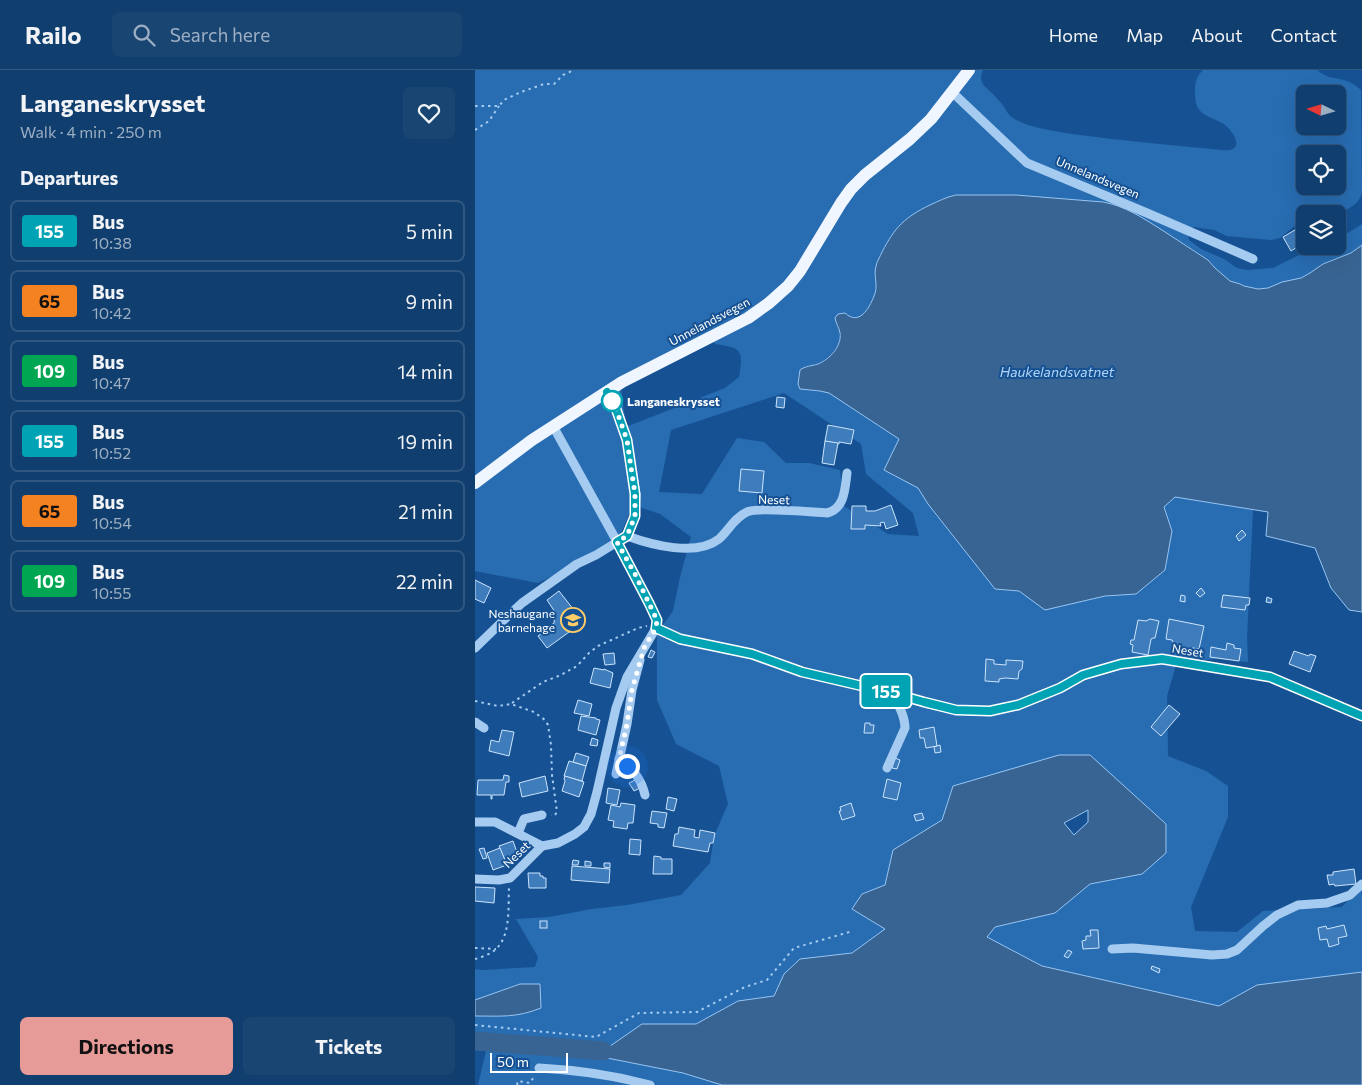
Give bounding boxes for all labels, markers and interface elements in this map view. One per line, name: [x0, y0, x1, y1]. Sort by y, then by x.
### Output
search box: [112, 12, 462, 57]
text: Railo: [25, 20, 82, 49]
icon: search: [130, 21, 158, 49]
text: Search here: [170, 23, 270, 46]
text: Home: [1049, 24, 1098, 46]
text: Map: [1126, 24, 1163, 46]
text: About: [1191, 24, 1243, 46]
text: Contact: [1271, 24, 1337, 46]
north arrow: [1296, 85, 1346, 135]
map controls: [1296, 85, 1346, 255]
button: heart: [403, 87, 455, 139]
text: Langaneskrysset: [20, 88, 205, 117]
text: Walk · 4 min · 250 m: [20, 122, 162, 141]
button: locate: [1296, 145, 1346, 195]
street label: Unnelandsvegen: [1054, 153, 1142, 201]
text: Departures: [20, 166, 118, 189]
button: layers: [1296, 205, 1346, 255]
text: Bus: [92, 210, 124, 233]
text: 155: [35, 220, 64, 242]
text: 5 min: [406, 220, 453, 243]
text: 10:38: [92, 233, 132, 252]
text: Bus: [92, 280, 124, 303]
text: 65: [39, 290, 60, 312]
text: 9 min: [405, 290, 453, 313]
street label: Unnelandsvegen: [666, 294, 752, 348]
text: 10:42: [92, 303, 131, 322]
text: Bus: [92, 350, 124, 373]
text: 109: [34, 360, 65, 382]
text: 14 min: [397, 360, 453, 383]
water label: Haukelandsvatnet: [1000, 363, 1115, 380]
text: 10:47: [92, 373, 131, 392]
marker: Langaneskrysset: [601, 390, 623, 412]
place label: Langaneskrysset: [627, 394, 720, 408]
text: Bus: [92, 420, 124, 443]
text: 155: [35, 430, 64, 452]
text: 19 min: [397, 430, 453, 453]
text: 10:52: [92, 443, 131, 462]
text: Bus: [92, 490, 124, 513]
street label: Neset: [758, 492, 790, 506]
text: 65: [39, 500, 60, 522]
text: 21 min: [398, 500, 453, 523]
text: 10:54: [92, 513, 132, 532]
text: Bus: [92, 560, 124, 583]
text: 109: [34, 570, 65, 592]
text: 22 min: [396, 570, 453, 593]
text: 10:55: [92, 583, 131, 602]
place label: Neshaugane barnehage: [488, 606, 555, 634]
school or university icon: Neshaugane barnehage: [560, 607, 586, 633]
street label: Neset: [1171, 640, 1205, 660]
line badge: 155: [857, 675, 915, 707]
text: 155: [871, 680, 901, 702]
your location: [615, 754, 640, 779]
street label: Neset: [500, 838, 532, 870]
button: Directions: [20, 1017, 233, 1075]
button: Tickets: [243, 1017, 455, 1075]
scale bar: [490, 1050, 567, 1073]
text: 50 m: [497, 1053, 529, 1070]

